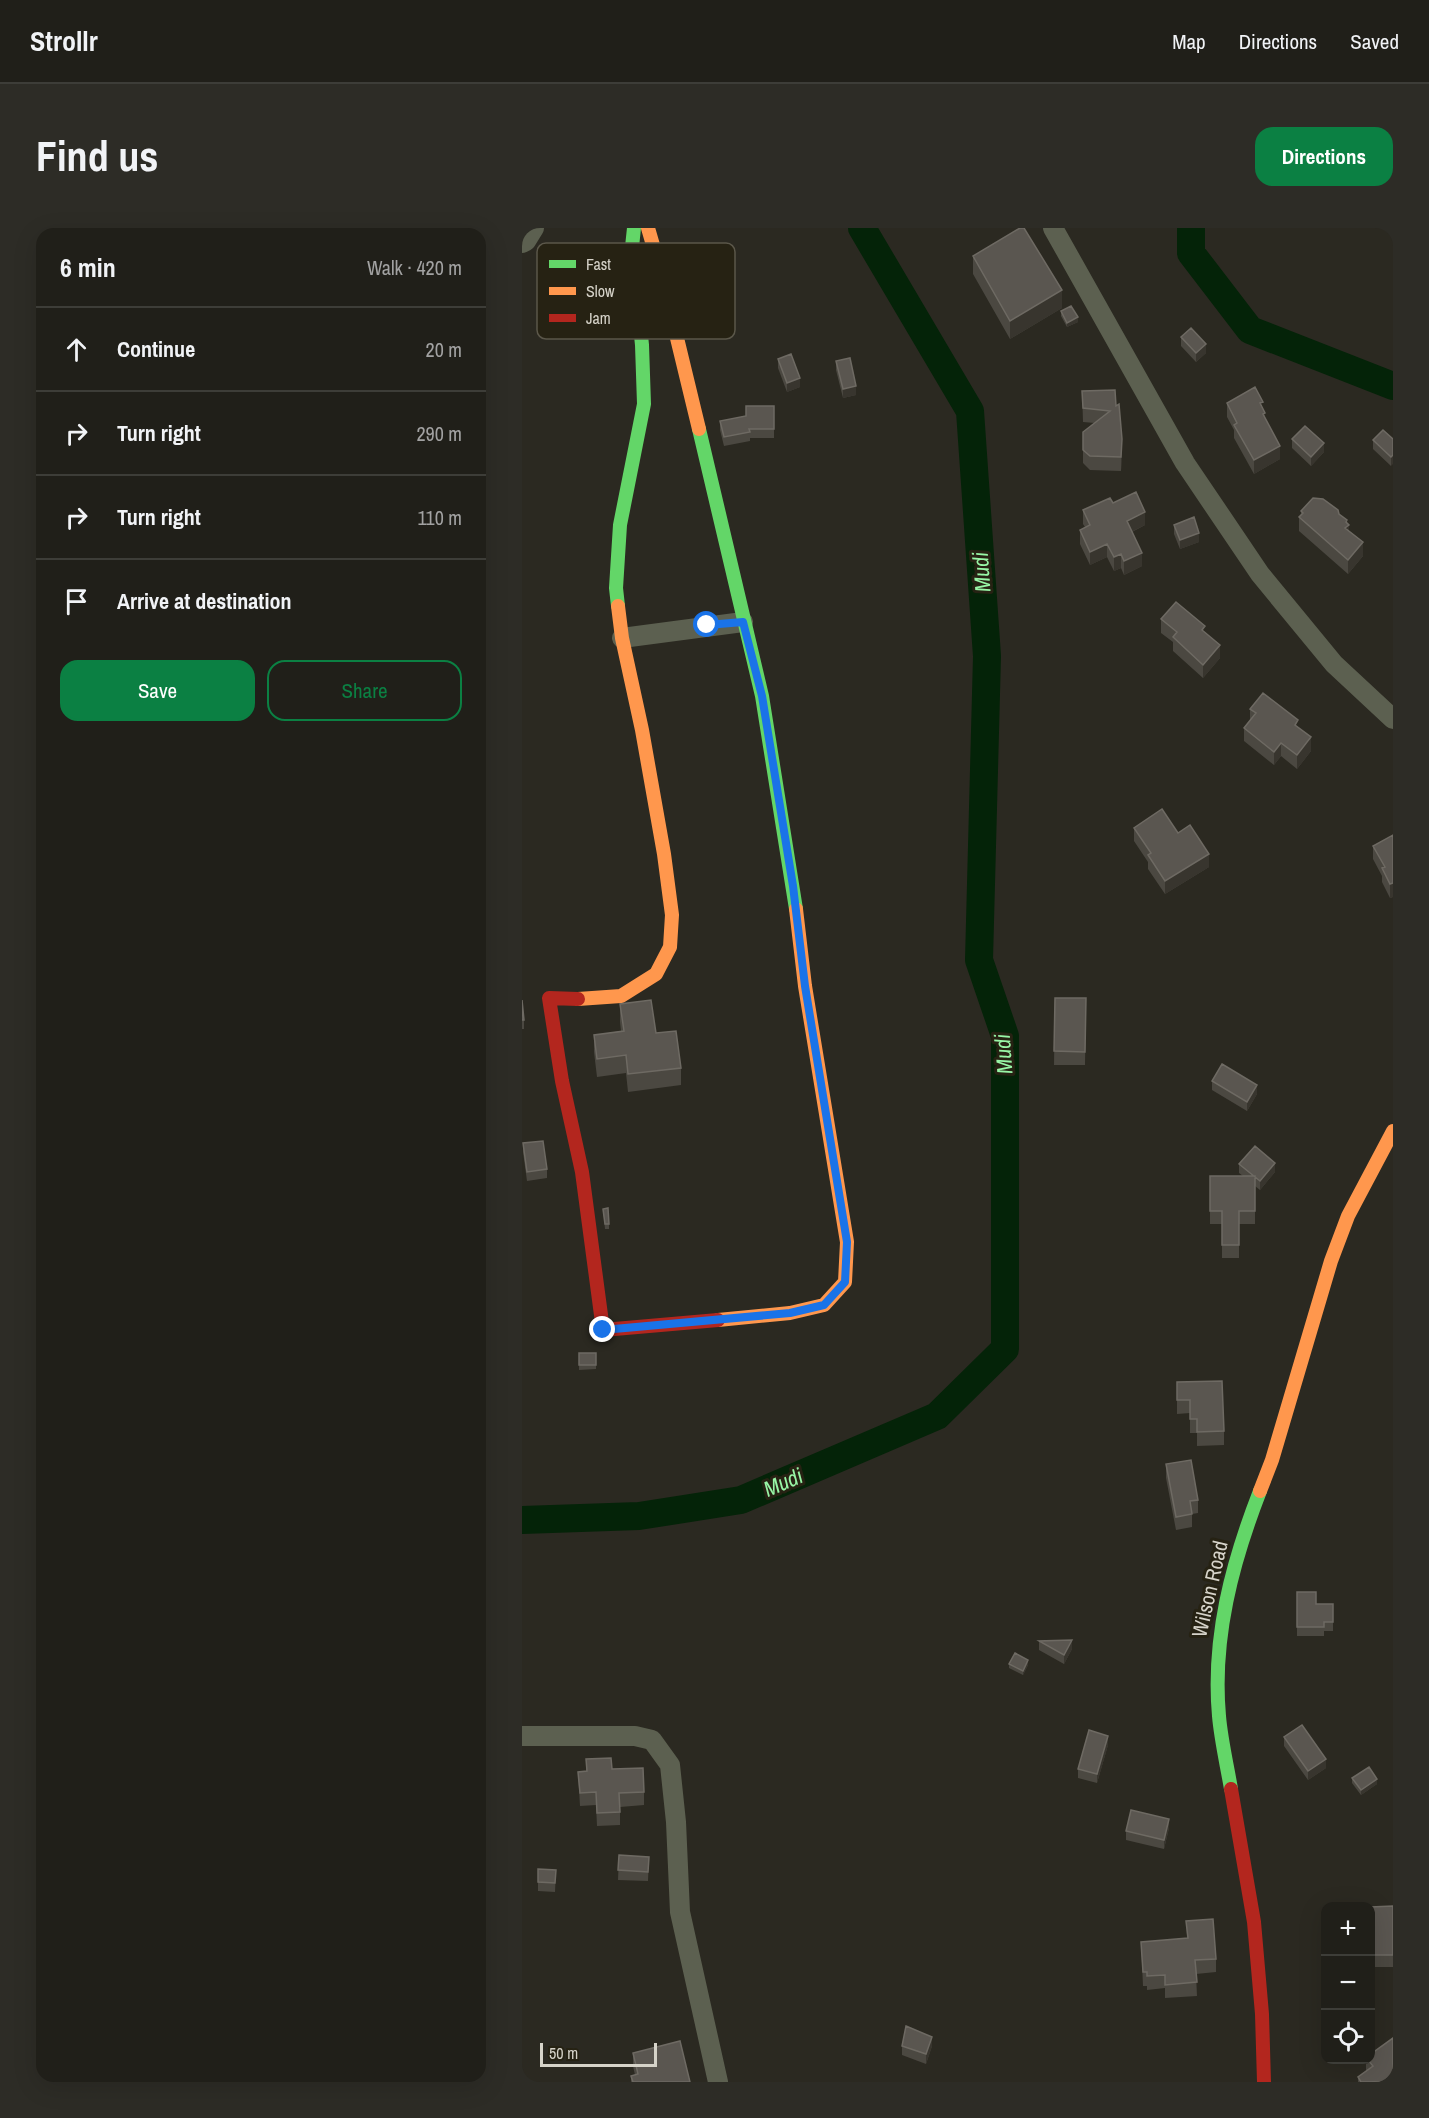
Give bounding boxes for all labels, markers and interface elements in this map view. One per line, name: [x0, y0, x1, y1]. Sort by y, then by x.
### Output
text: Strollr: [30, 22, 98, 60]
text: Map: [1172, 27, 1206, 56]
text: Directions: [1239, 27, 1317, 56]
text: Saved: [1350, 27, 1399, 56]
button: Directions: [1255, 127, 1393, 186]
text: Find us: [36, 128, 158, 184]
legend: [537, 243, 735, 339]
text: 6 min: [60, 250, 116, 285]
text: Fast: [586, 253, 611, 275]
text: Walk · 420 m: [367, 254, 462, 281]
text: Slow: [586, 280, 615, 302]
text: Jam: [586, 307, 611, 329]
icon: ahead: [60, 333, 93, 366]
text: Continue: [117, 334, 195, 364]
text: 20 m: [426, 336, 462, 363]
icon: right: [60, 417, 93, 450]
text: Turn right: [117, 418, 201, 448]
text: 290 m: [416, 420, 462, 447]
icon: right: [60, 501, 93, 534]
text: Turn right: [117, 502, 201, 532]
text: 110 m: [418, 504, 462, 531]
water label: Mudi: [965, 551, 997, 593]
icon: arrive: [60, 585, 93, 618]
text: Arrive at destination: [117, 586, 291, 616]
route start: [693, 611, 719, 637]
button: Save: [60, 660, 255, 721]
button: Share: [267, 660, 462, 721]
water label: Mudi: [987, 1033, 1019, 1075]
route end: [589, 1316, 615, 1342]
water label: Mudi: [759, 1460, 807, 1504]
street label: Wilson Road: [1184, 1538, 1235, 1640]
map controls: [1321, 1902, 1375, 2064]
button: +: [1321, 1902, 1375, 1956]
button: −: [1321, 1956, 1375, 2010]
button: locate: [1321, 2010, 1375, 2064]
scale bar: [540, 2040, 657, 2068]
text: 50 m: [549, 2042, 578, 2064]

